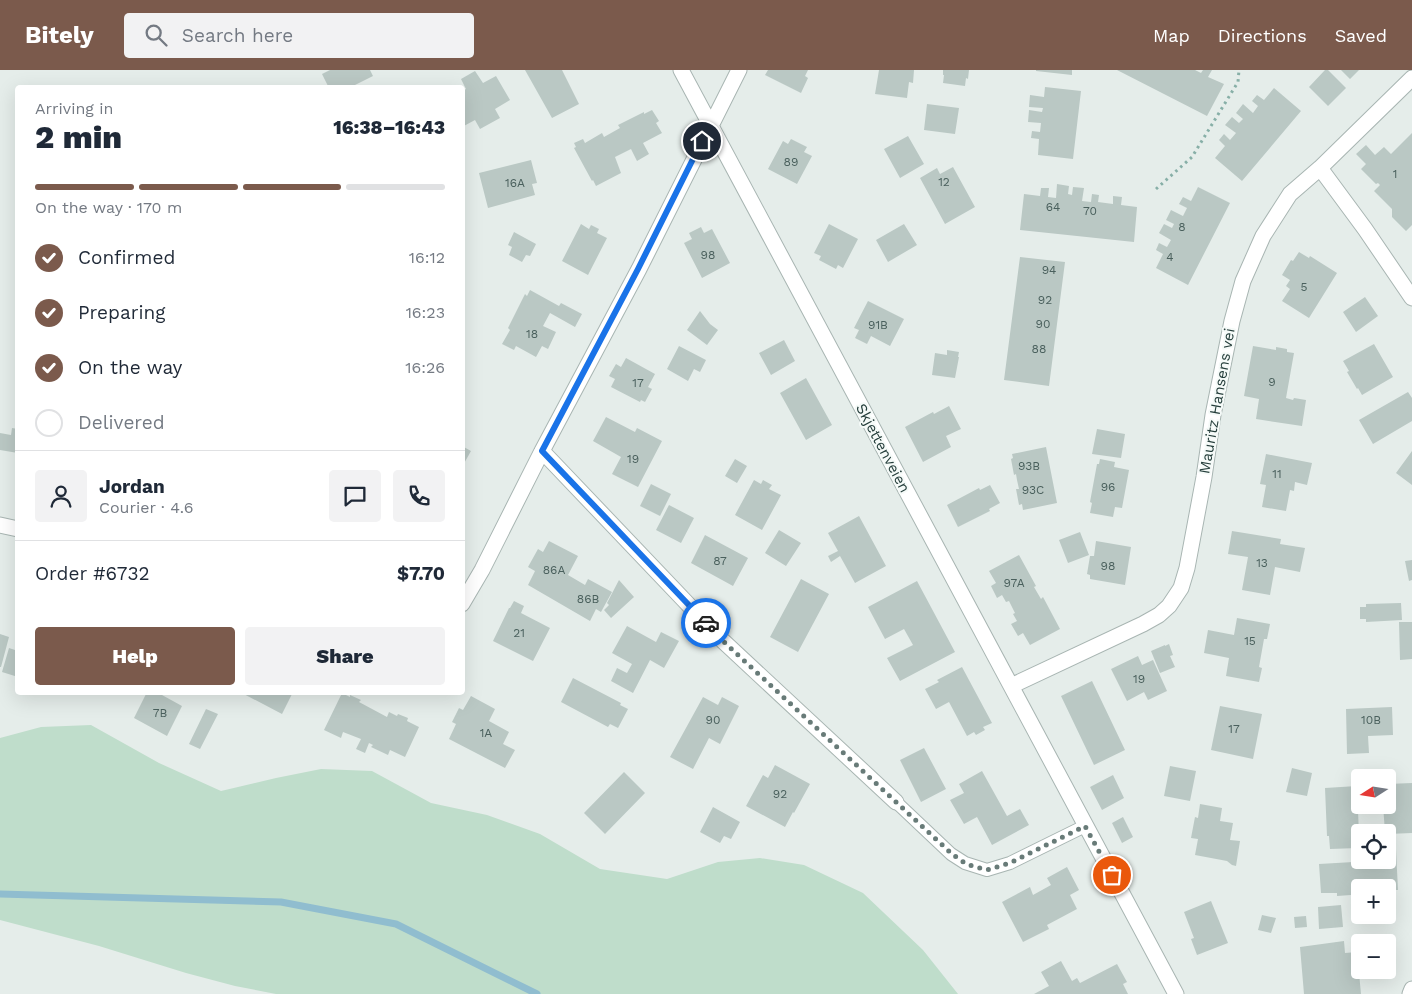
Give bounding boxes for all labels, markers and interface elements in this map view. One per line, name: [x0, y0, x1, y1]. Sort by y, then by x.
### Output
search box: [124, 13, 474, 58]
text: Bitely: [25, 21, 94, 49]
icon: search: [142, 21, 170, 49]
text: Search here: [182, 24, 293, 47]
text: Map: [1153, 25, 1190, 46]
text: Directions: [1218, 25, 1307, 46]
text: Saved: [1335, 25, 1387, 46]
text: Arriving in: [35, 99, 113, 118]
text: 16:38–16:43: [333, 116, 445, 139]
text: 2 min: [35, 118, 122, 156]
pin: [681, 120, 723, 162]
icon: home: [688, 127, 716, 155]
house number: 89: [784, 155, 798, 169]
house number: 1: [1393, 167, 1397, 181]
house number: 12: [938, 175, 950, 189]
house number: 16A: [505, 176, 525, 190]
text: On the way · 170 m: [35, 198, 182, 217]
house number: 64: [1046, 200, 1060, 214]
house number: 70: [1083, 204, 1097, 218]
house number: 8: [1178, 220, 1186, 234]
icon: check: [35, 244, 63, 272]
text: Confirmed: [78, 246, 175, 269]
text: 16:12: [409, 248, 445, 267]
house number: 98: [701, 248, 715, 262]
house number: 4: [1166, 250, 1174, 264]
house number: 94: [1042, 263, 1056, 277]
house number: 5: [1301, 280, 1308, 294]
house number: 92: [1038, 293, 1052, 307]
icon: check: [35, 299, 63, 327]
text: Preparing: [78, 301, 165, 324]
text: 16:23: [406, 303, 445, 322]
house number: 90: [1036, 317, 1050, 331]
house number: 91B: [868, 318, 888, 332]
house number: 18: [526, 327, 538, 341]
street label: Mauritz Hansens vei: [1195, 327, 1239, 475]
house number: 88: [1032, 342, 1046, 356]
icon: check: [35, 354, 63, 382]
text: On the way: [78, 356, 182, 379]
text: 16:26: [405, 358, 445, 377]
house number: 9: [1268, 375, 1276, 389]
house number: 17: [632, 376, 644, 390]
street label: Skjettenveien: [852, 400, 914, 496]
text: Delivered: [78, 411, 165, 434]
house number: 19: [627, 452, 639, 466]
house number: 93B: [1018, 459, 1040, 473]
house number: 11: [1272, 467, 1282, 481]
button: person: [35, 470, 87, 522]
button: chat: [329, 470, 381, 522]
button: phone: [393, 470, 445, 522]
text: Jordan: [99, 475, 165, 498]
house number: 96: [1101, 480, 1115, 494]
house number: 93C: [1022, 483, 1044, 497]
text: Courier · 4.6: [99, 498, 194, 517]
house number: 87: [713, 554, 727, 568]
house number: 13: [1256, 556, 1268, 570]
house number: 98: [1101, 559, 1115, 573]
text: Order #6732: [35, 562, 150, 585]
text: $7.70: [397, 562, 445, 585]
house number: 86A: [543, 563, 565, 577]
house number: 97A: [1003, 576, 1025, 590]
house number: 86B: [577, 592, 599, 606]
courier: [681, 598, 731, 648]
icon: car: [692, 609, 720, 637]
house number: 21: [513, 626, 525, 640]
button: Help: [35, 627, 235, 685]
button: Share: [245, 627, 445, 685]
house number: 15: [1244, 634, 1256, 648]
house number: 19: [1133, 672, 1145, 686]
house number: 7B: [153, 706, 167, 720]
house number: 90: [706, 713, 720, 727]
house number: 10B: [1361, 713, 1381, 727]
house number: 17: [1228, 722, 1240, 736]
house number: 1A: [480, 726, 492, 740]
north arrow: [1351, 769, 1396, 814]
map controls: [1351, 769, 1396, 979]
house number: 92: [773, 787, 787, 801]
button: locate: [1351, 824, 1396, 869]
pin: [1091, 854, 1133, 896]
icon: bag: [1098, 861, 1126, 889]
button: +: [1351, 879, 1396, 924]
button: −: [1351, 934, 1396, 979]

